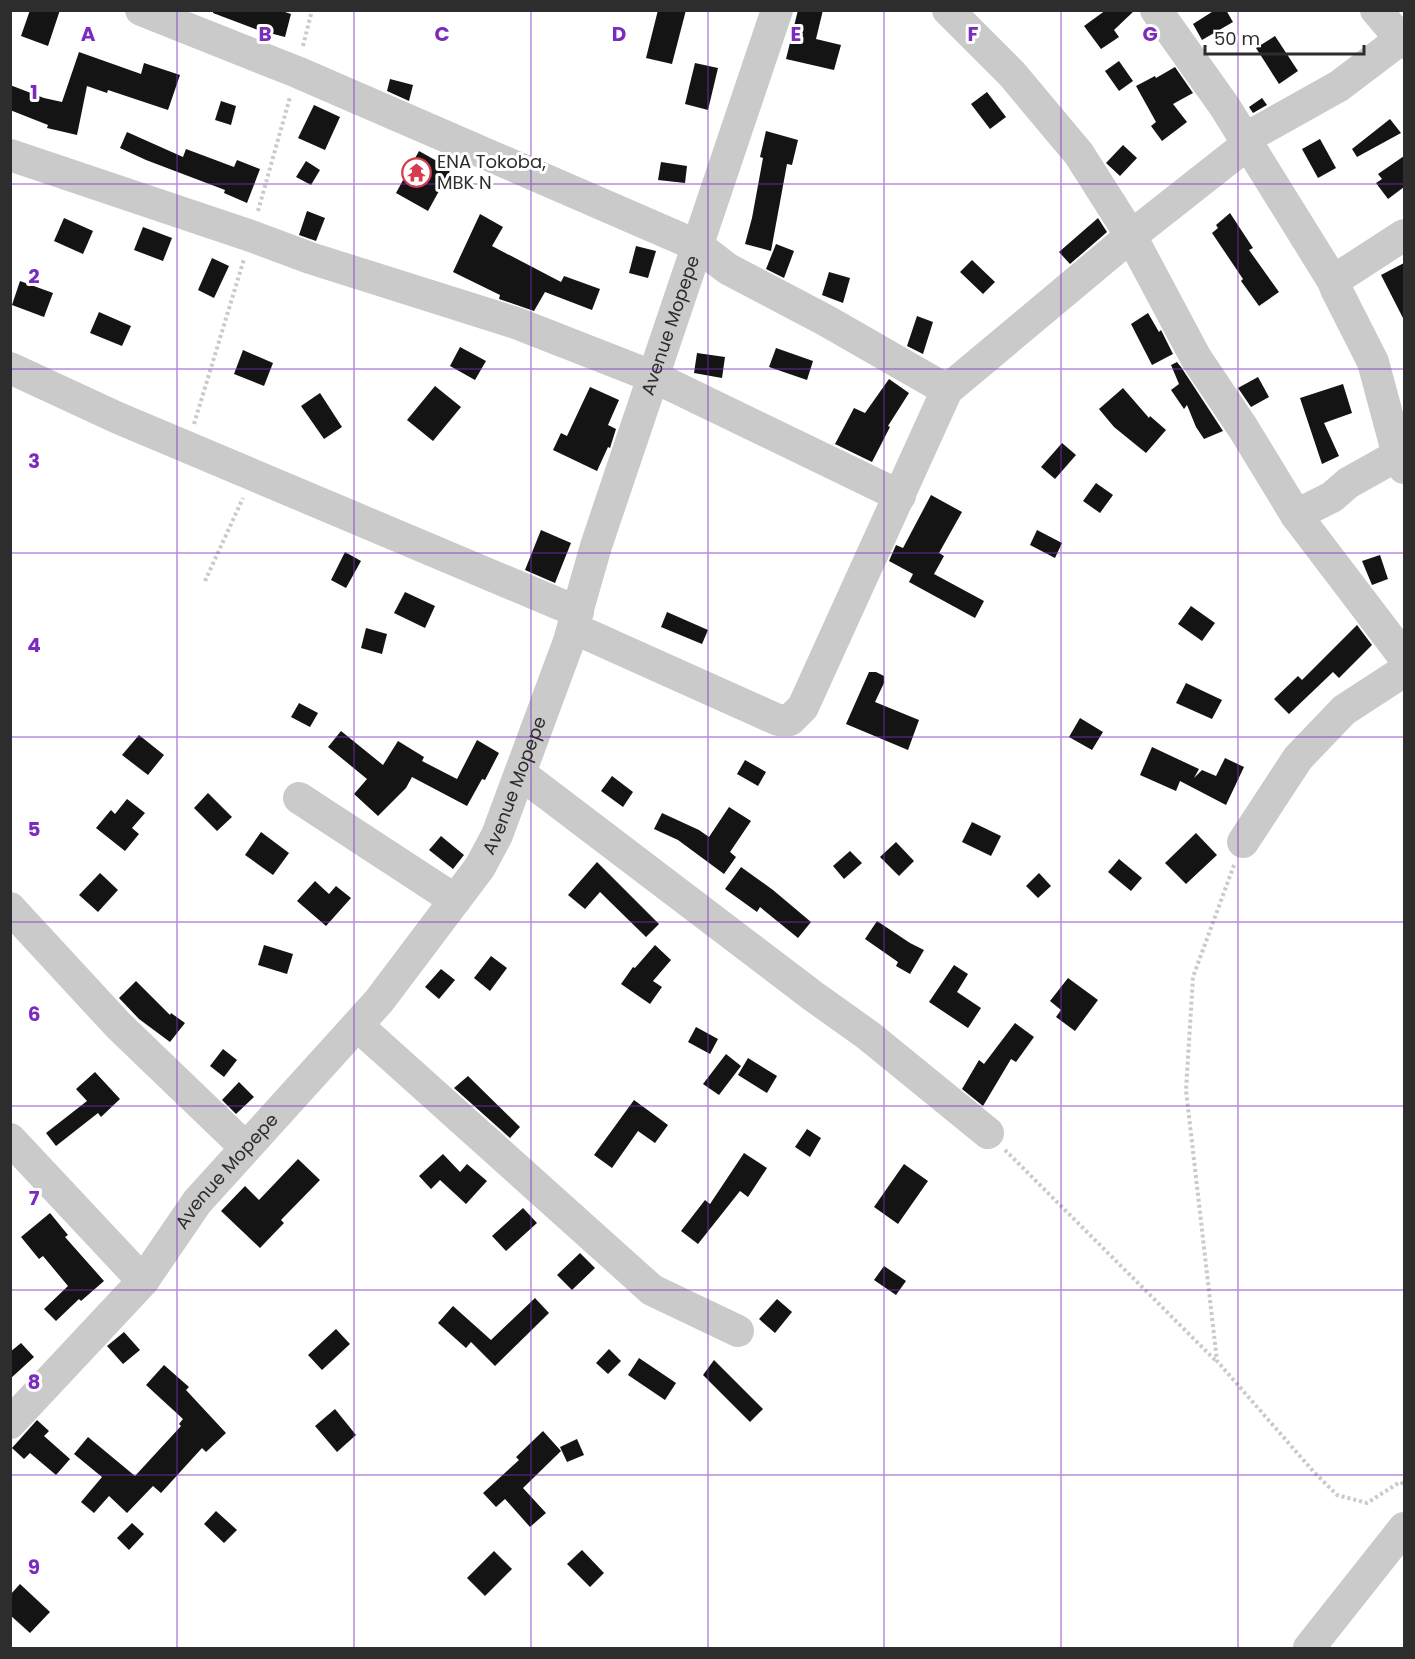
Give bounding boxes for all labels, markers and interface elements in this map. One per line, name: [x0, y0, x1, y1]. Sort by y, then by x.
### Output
scale bar: [1205, 18, 1364, 56]
text: A: [81, 20, 96, 48]
text: B: [258, 20, 272, 48]
text: C: [434, 20, 450, 48]
text: D: [612, 20, 626, 48]
text: E: [791, 20, 801, 48]
text: F: [968, 20, 979, 48]
text: G: [1142, 20, 1158, 48]
text: 50 m: [1214, 26, 1260, 51]
text: 1: [30, 78, 38, 106]
place label: ENA Tokoba, MBK N: [437, 149, 546, 195]
temple icon: ENA Tokoba, MBK N: [400, 156, 432, 188]
street label: Avenue Mopepe: [635, 252, 705, 398]
text: 2: [28, 262, 40, 290]
text: 3: [28, 447, 40, 475]
text: 4: [27, 631, 41, 659]
street label: Avenue Mopepe: [476, 713, 552, 859]
text: 5: [28, 815, 41, 843]
text: 6: [28, 1000, 40, 1028]
street label: Avenue Mopepe: [169, 1107, 284, 1234]
text: 7: [29, 1184, 40, 1212]
text: 8: [28, 1368, 40, 1396]
text: 9: [28, 1553, 40, 1581]

